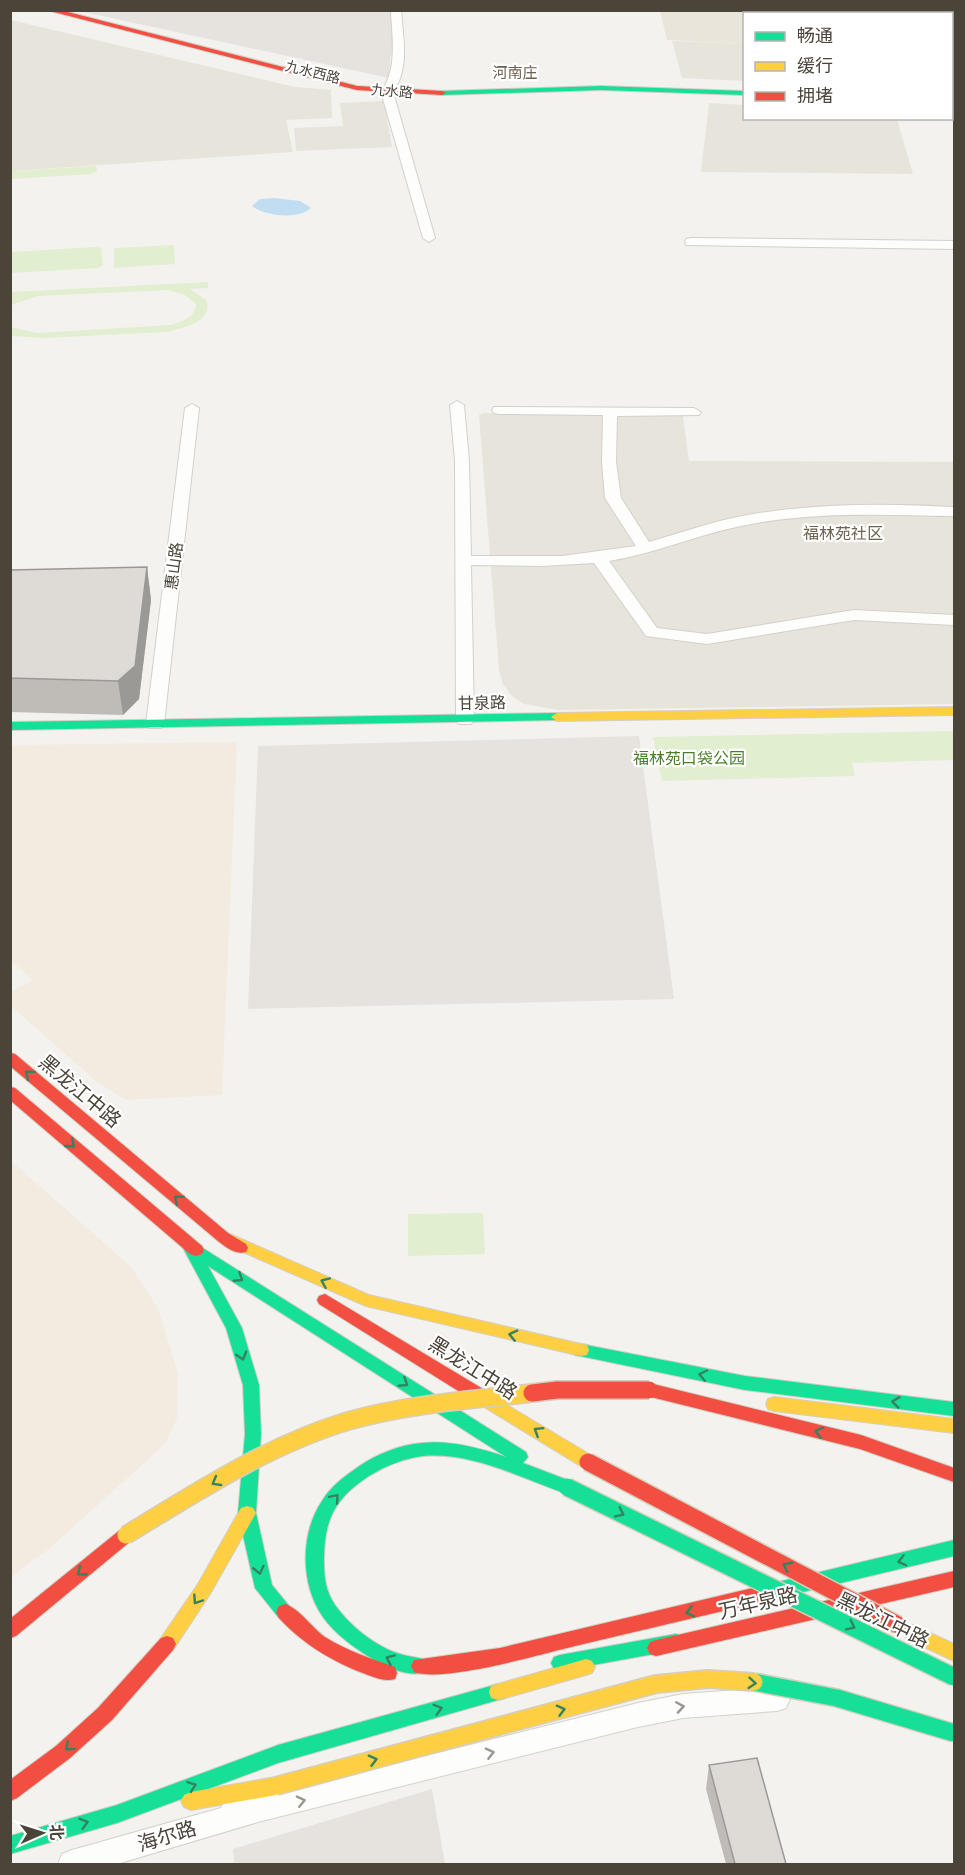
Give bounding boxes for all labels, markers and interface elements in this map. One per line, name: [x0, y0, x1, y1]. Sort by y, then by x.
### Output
legend: [743, 12, 953, 120]
text: 畅通: [797, 25, 833, 46]
text: 缓行: [797, 55, 833, 76]
street label: 九水西路: [284, 57, 342, 87]
district label: 河南庄: [492, 64, 538, 82]
street label: 九水路: [370, 81, 414, 101]
text: 拥堵: [797, 85, 833, 106]
district label: 福林苑社区: [803, 524, 883, 543]
street label: 惠山路: [162, 541, 186, 591]
street label: 甘泉路: [458, 693, 506, 713]
park label: 福林苑口袋公园: [633, 749, 745, 768]
street label: 黑龙江中路: [34, 1050, 126, 1132]
one-way arrow: [25, 1070, 36, 1081]
one-way arrow: [64, 1137, 75, 1148]
one-way arrow: [174, 1196, 185, 1207]
one-way arrow: [233, 1270, 243, 1282]
one-way arrow: [321, 1278, 332, 1290]
one-way arrow: [508, 1329, 518, 1342]
street label: 黑龙江中路: [424, 1331, 522, 1405]
one-way arrow: [235, 1350, 247, 1360]
one-way arrow: [699, 1369, 709, 1382]
one-way arrow: [397, 1375, 408, 1386]
one-way arrow: [892, 1396, 901, 1409]
one-way arrow: [814, 1426, 824, 1439]
one-way arrow: [534, 1427, 544, 1439]
one-way arrow: [212, 1475, 222, 1487]
one-way arrow: [328, 1494, 339, 1505]
one-way arrow: [613, 1505, 624, 1517]
one-way arrow: [897, 1554, 907, 1567]
one-way arrow: [782, 1562, 793, 1573]
one-way arrow: [76, 1565, 87, 1576]
one-way arrow: [252, 1565, 265, 1575]
street label: 万年泉路: [716, 1582, 800, 1624]
street label: 黑龙江中路: [833, 1587, 933, 1653]
one-way arrow: [193, 1593, 204, 1604]
one-way arrow: [685, 1605, 695, 1618]
one-way arrow: [845, 1619, 856, 1631]
one-way arrow: [386, 1654, 397, 1666]
one-way arrow: [748, 1676, 757, 1689]
one-way arrow: [675, 1702, 684, 1714]
one-way arrow: [432, 1704, 443, 1716]
one-way arrow: [556, 1704, 566, 1717]
one-way arrow: [65, 1739, 76, 1750]
one-way arrow: [485, 1747, 495, 1760]
one-way arrow: [368, 1755, 378, 1768]
one-way arrow: [186, 1781, 197, 1793]
one-way arrow: [296, 1795, 306, 1808]
north arrow: [12, 1803, 72, 1863]
street label: 海尔路: [135, 1816, 199, 1856]
one-way arrow: [78, 1818, 89, 1830]
text: 北: [47, 1824, 66, 1841]

